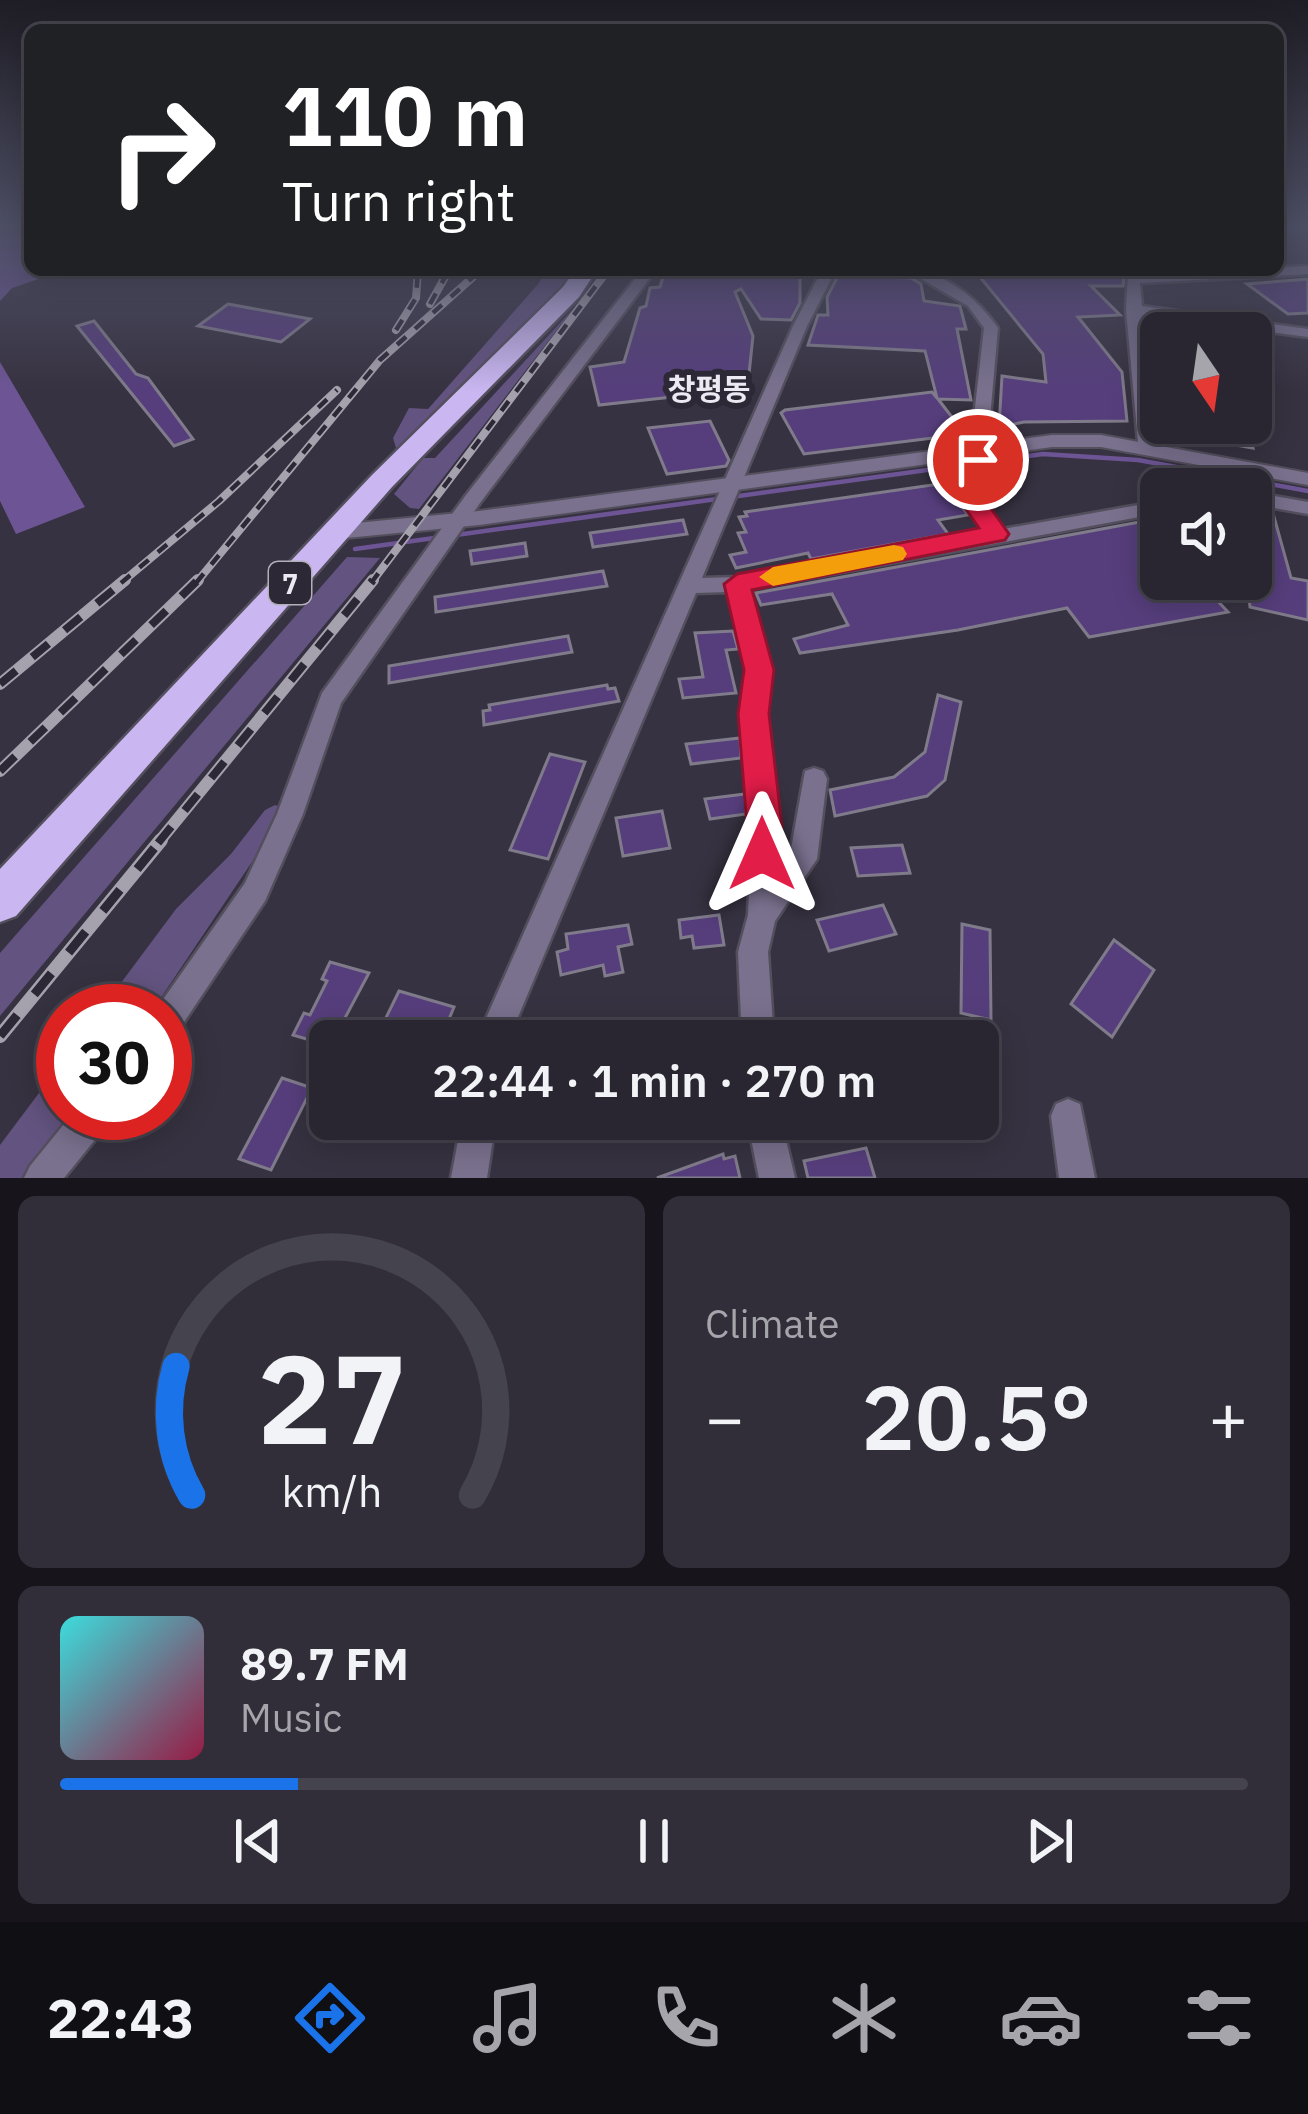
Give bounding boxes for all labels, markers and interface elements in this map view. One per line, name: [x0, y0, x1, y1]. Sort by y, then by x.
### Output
text: 110 m: [282, 60, 528, 169]
icon: right: [84, 72, 240, 228]
text: Turn right: [282, 166, 516, 236]
north arrow: [1140, 312, 1272, 444]
map controls: [1140, 312, 1272, 600]
district label: 창평동: [668, 369, 750, 408]
pin: [927, 409, 1029, 511]
icon: arrive: [945, 427, 1011, 493]
button: sound: [1140, 468, 1272, 600]
road number: 7: [269, 562, 311, 604]
position arrow: [699, 791, 825, 917]
speed limit sign: 30: [36, 984, 192, 1140]
text: 22:44 · 1 min · 270 m: [432, 1051, 876, 1109]
text: Climate: [705, 1298, 839, 1349]
text: 27: [257, 1316, 406, 1478]
text: 20.5°: [861, 1358, 1092, 1475]
text: −: [705, 1374, 745, 1460]
text: +: [1208, 1374, 1248, 1460]
text: km/h: [281, 1463, 382, 1519]
text: 89.7 FM: [240, 1634, 409, 1692]
text: Music: [240, 1692, 342, 1743]
icon: previous: [225, 1808, 291, 1874]
icon: pause: [621, 1808, 687, 1874]
icon: next: [1017, 1808, 1083, 1874]
icon: directions: [288, 1976, 372, 2060]
icon: music: [466, 1976, 550, 2060]
icon: phone: [644, 1976, 728, 2060]
icon: climate: [822, 1976, 906, 2060]
icon: car: [999, 1976, 1083, 2060]
icon: filters: [1177, 1976, 1261, 2060]
text: 22:43: [47, 1983, 194, 2053]

